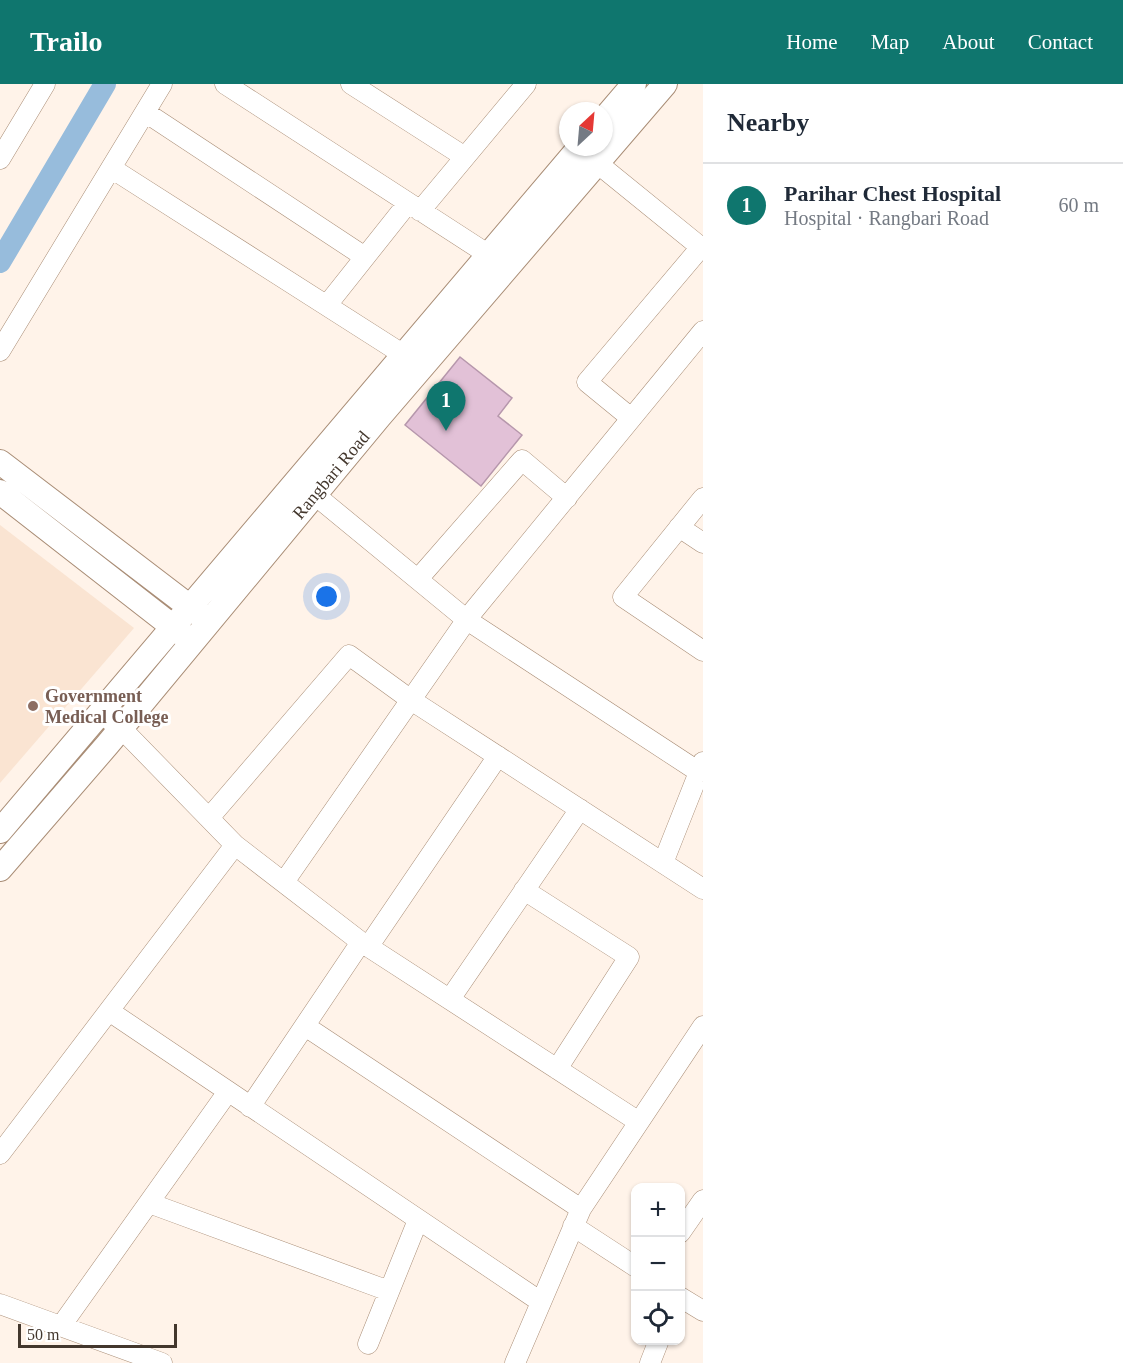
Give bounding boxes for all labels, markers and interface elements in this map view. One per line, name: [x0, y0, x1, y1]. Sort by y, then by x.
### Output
text: Trailo: [30, 26, 103, 57]
text: Home: [786, 30, 838, 54]
text: Map: [871, 30, 909, 54]
text: About: [942, 30, 995, 54]
text: Contact: [1028, 30, 1093, 54]
north arrow: [559, 102, 613, 156]
text: Nearby: [727, 108, 809, 137]
text: Parihar Chest Hospital: [784, 181, 1001, 206]
text: 1: [742, 194, 752, 216]
text: 60 m: [1058, 194, 1099, 216]
text: Hospital · Rangbari Road: [784, 207, 989, 229]
pin: 1: [426, 382, 466, 431]
street label: Rangbari Road: [288, 427, 374, 523]
your location: [312, 582, 341, 611]
place label: Government Medical College: [45, 686, 168, 727]
marker: Government Medical College: [26, 699, 40, 713]
map controls: [631, 1183, 685, 1345]
button: +: [631, 1183, 685, 1237]
button: −: [631, 1237, 685, 1291]
button: locate: [631, 1291, 685, 1345]
scale bar: [18, 1321, 177, 1348]
text: 50 m: [27, 1326, 59, 1343]

